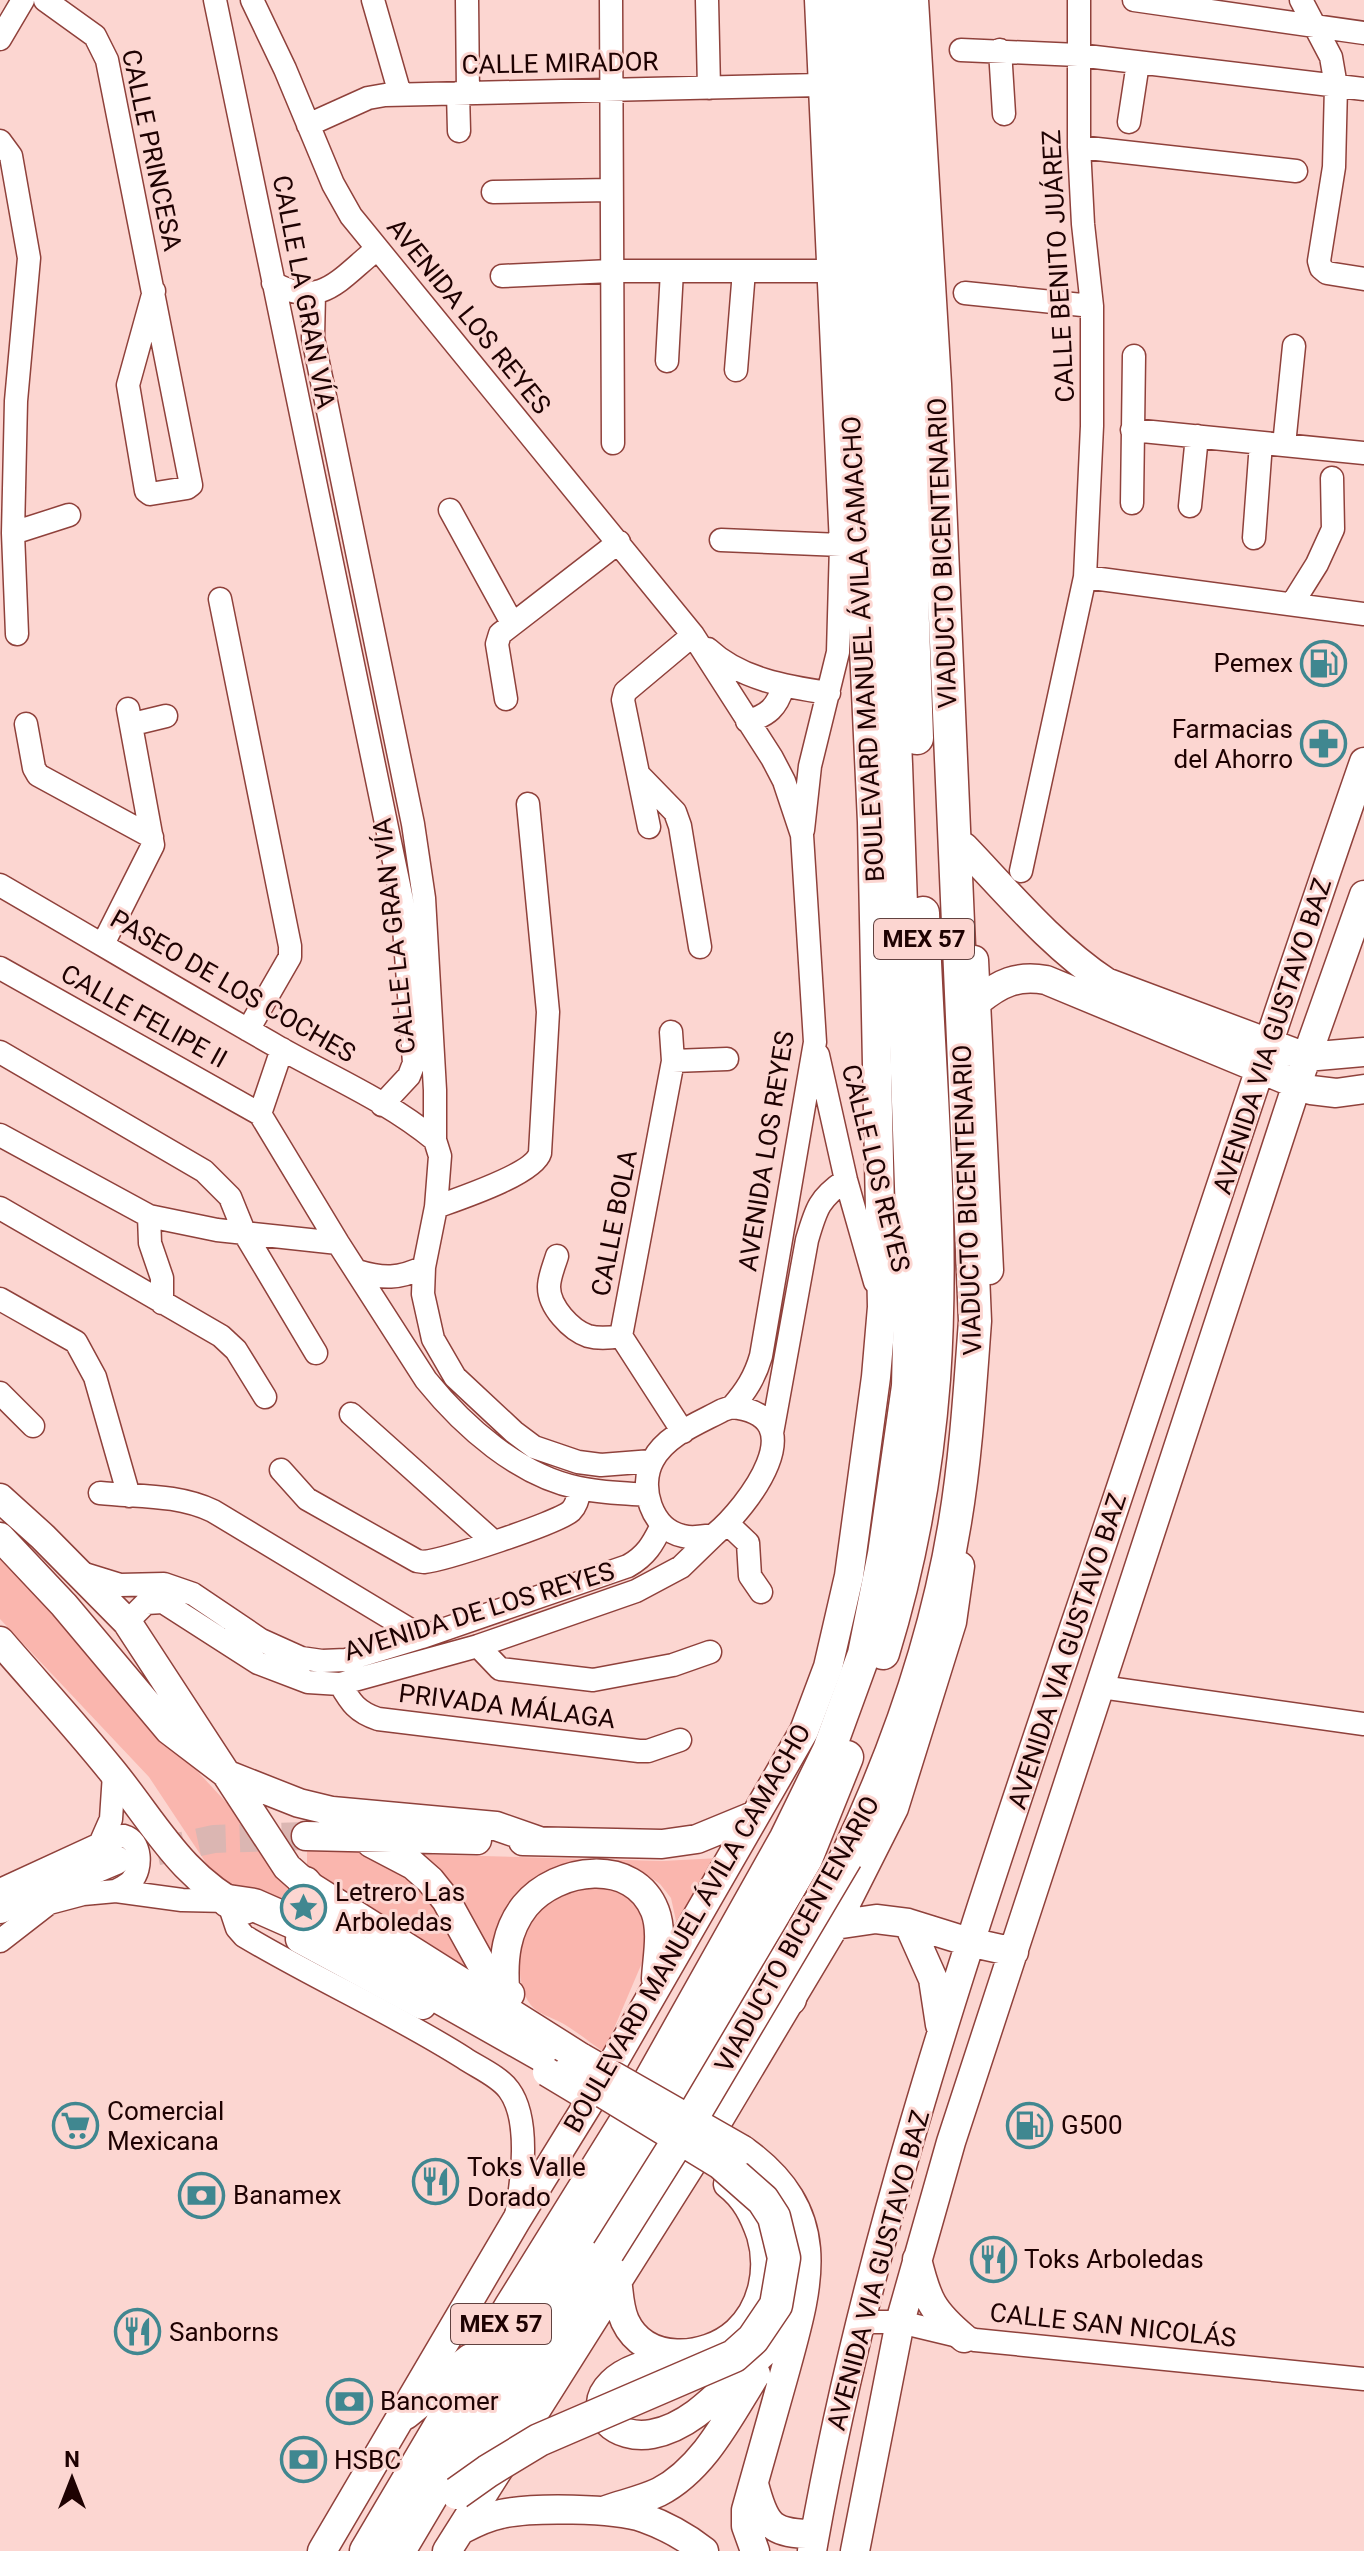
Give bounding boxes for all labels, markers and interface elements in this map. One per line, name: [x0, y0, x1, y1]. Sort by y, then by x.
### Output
street label: CALLE PRINCESA: [116, 46, 188, 254]
street label: CALLE MIRADOR: [461, 46, 659, 80]
street label: CALLE BENITO JUÁREZ: [1036, 129, 1080, 403]
street label: CALLE LA GRAN VÍA: [267, 173, 341, 411]
street label: AVENIDA LOS REYES: [381, 212, 557, 420]
street label: VIADUCTO BICENTENARIO: [922, 397, 962, 709]
street label: BOULEVARD MANUEL ÁVILA CAMACHO: [836, 415, 890, 883]
fuel station icon: Pemex: [1300, 639, 1348, 687]
place label: Pemex: [1213, 648, 1293, 678]
place label: Farmacias del Ahorro: [1172, 714, 1293, 774]
pharmacy icon: Farmacias del Ahorro: [1300, 720, 1348, 768]
street label: CALLE LA GRAN VÍA: [367, 816, 421, 1056]
street label: AVENIDA VIA GUSTAVO BAZ: [1207, 874, 1337, 1198]
street label: PASEO DE LOS COCHES: [105, 904, 361, 1068]
road number: MEX 57: [874, 919, 974, 959]
street label: CALLE FELIPE II: [56, 958, 232, 1074]
street label: AVENIDA LOS REYES: [732, 1029, 800, 1273]
street label: VIADUCTO BICENTENARIO: [947, 1044, 987, 1356]
street label: CALLE LOS REYES: [836, 1061, 916, 1275]
street label: CALLE BOLA: [585, 1147, 643, 1299]
street label: AVENIDA VIA GUSTAVO BAZ: [1002, 1489, 1132, 1813]
street label: AVENIDA DE LOS REYES: [340, 1556, 618, 1666]
street label: PRIVADA MÁLAGA: [397, 1678, 617, 1734]
street label: BOULEVARD MANUEL ÁVILA CAMACHO: [557, 1719, 817, 2137]
street label: VIADUCTO BICENTENARIO: [709, 1791, 885, 2077]
place label: Letrero Las Arboledas: [335, 1877, 465, 1937]
place icon: Letrero Las Arboledas: [280, 1883, 328, 1931]
place label: Comercial Mexicana: [107, 2096, 224, 2156]
fuel station icon: G500: [1006, 2101, 1054, 2149]
supermarket icon: Comercial Mexicana: [52, 2102, 100, 2150]
street label: AVENIDA VIA GUSTAVO BAZ: [821, 2107, 935, 2433]
place label: G500: [1061, 2110, 1123, 2140]
place label: Toks Valle Dorado: [467, 2152, 586, 2212]
restaurant icon: Toks Valle Dorado: [412, 2158, 460, 2206]
bank icon: Banamex: [178, 2171, 226, 2219]
place label: Banamex: [233, 2180, 341, 2210]
restaurant icon: Toks Arboledas: [969, 2235, 1017, 2283]
place label: Toks Arboledas: [1024, 2244, 1204, 2274]
street label: CALLE SAN NICOLÁS: [988, 2297, 1238, 2353]
road number: MEX 57: [451, 2304, 551, 2344]
restaurant icon: Sanborns: [114, 2308, 162, 2356]
place label: Sanborns: [169, 2317, 279, 2347]
bank icon: Bancomer: [325, 2377, 373, 2425]
place label: Bancomer: [380, 2386, 499, 2416]
bank icon: HSBC: [279, 2436, 327, 2484]
north arrow: [32, 2439, 112, 2519]
place label: HSBC: [334, 2445, 401, 2475]
text: N: [64, 2447, 80, 2472]

